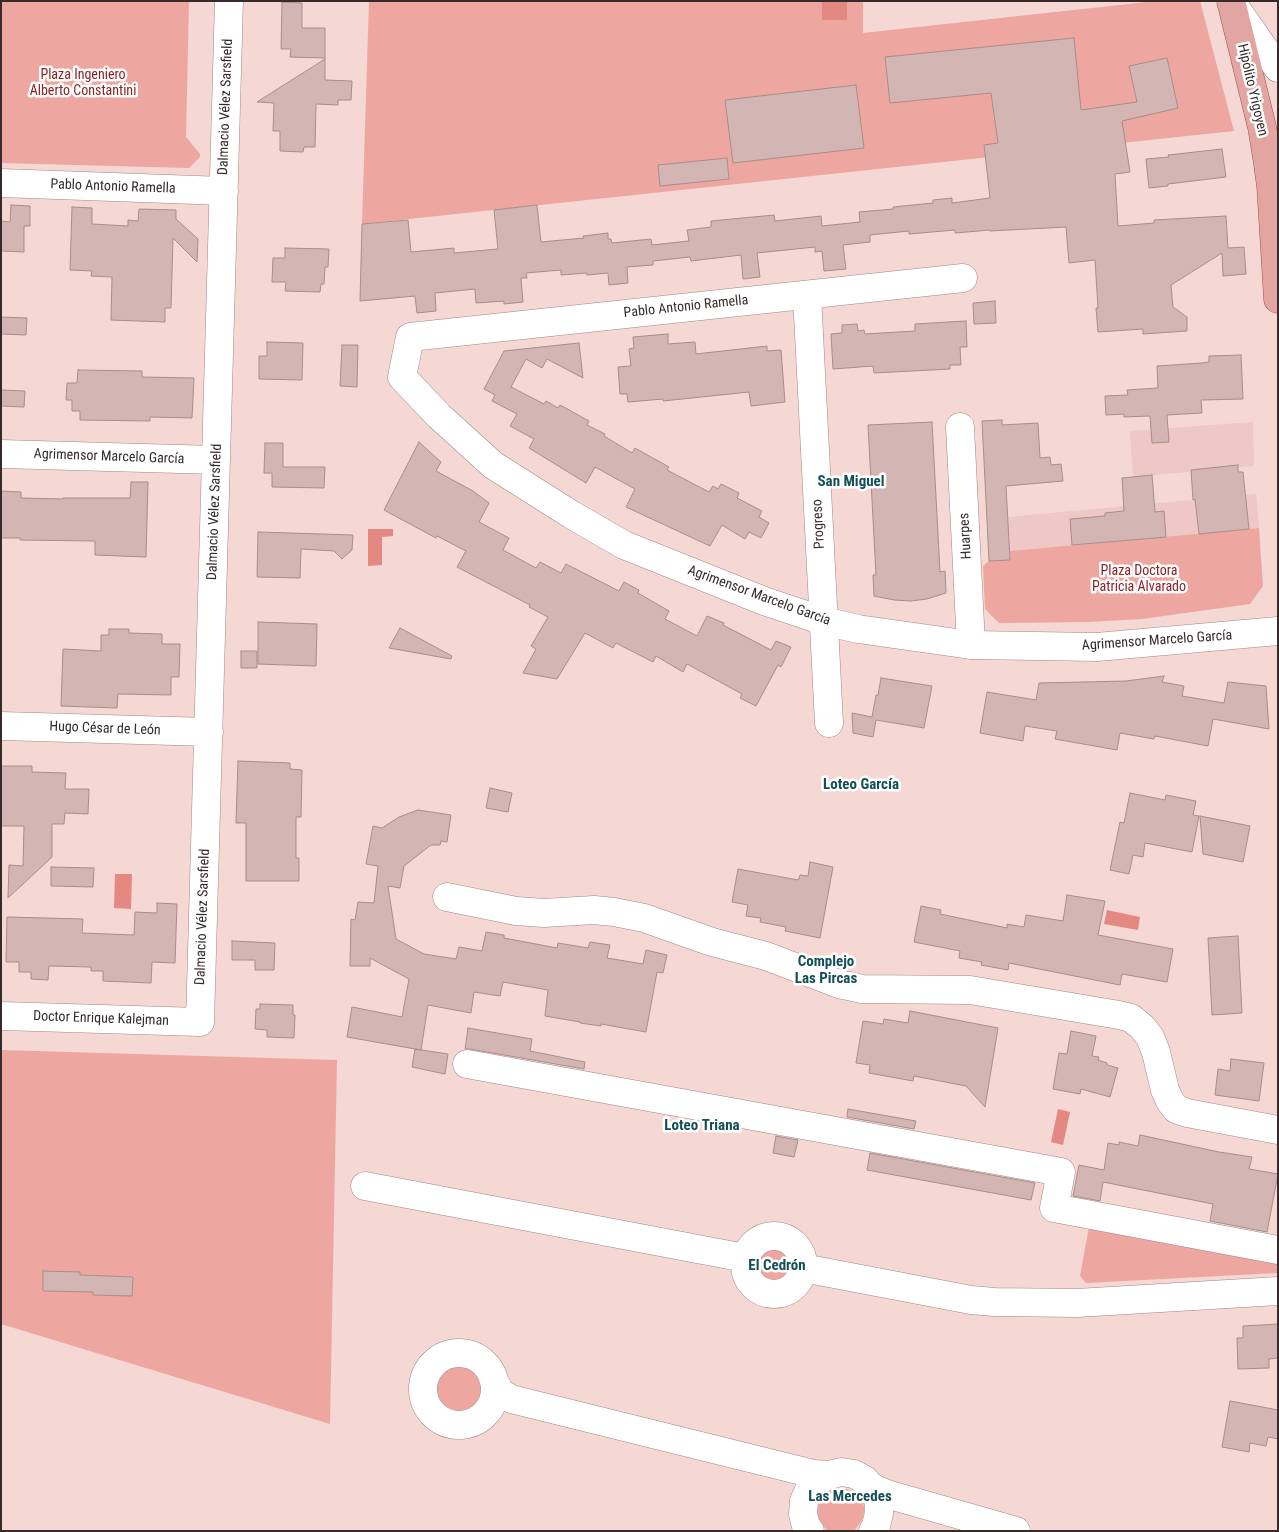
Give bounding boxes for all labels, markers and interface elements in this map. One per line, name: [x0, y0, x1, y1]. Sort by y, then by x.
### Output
street label: Dalmacio Vélez Sarsfield: [215, 38, 237, 176]
street label: Hipólito Yrigoyen: [1233, 42, 1271, 138]
park label: Plaza Ingeniero Alberto Constantini: [30, 67, 136, 100]
street label: Pablo Antonio Ramella: [50, 176, 176, 198]
street label: Pablo Antonio Ramella: [623, 292, 749, 322]
street label: Dalmacio Vélez Sarsfield: [204, 443, 226, 581]
street label: Agrimensor Marcelo García: [33, 446, 185, 468]
district label: San Miguel: [817, 473, 885, 491]
street label: Progreso: [809, 499, 829, 549]
street label: Huarpes: [956, 512, 976, 560]
street label: Agrimensor Marcelo García: [685, 562, 833, 630]
park label: Plaza Doctora Patricia Alvarado: [1092, 563, 1186, 596]
street label: Agrimensor Marcelo García: [1081, 627, 1233, 655]
street label: Hugo César de León: [49, 719, 161, 739]
district label: Loteo García: [823, 776, 899, 794]
street label: Dalmacio Vélez Sarsfield: [192, 848, 214, 986]
district label: Complejo Las Pircas: [795, 953, 857, 988]
street label: Doctor Enrique Kalejman: [33, 1008, 169, 1030]
district label: Loteo Triana: [664, 1117, 740, 1135]
district label: El Cedrón: [748, 1257, 806, 1275]
district label: Las Mercedes: [808, 1488, 892, 1506]

